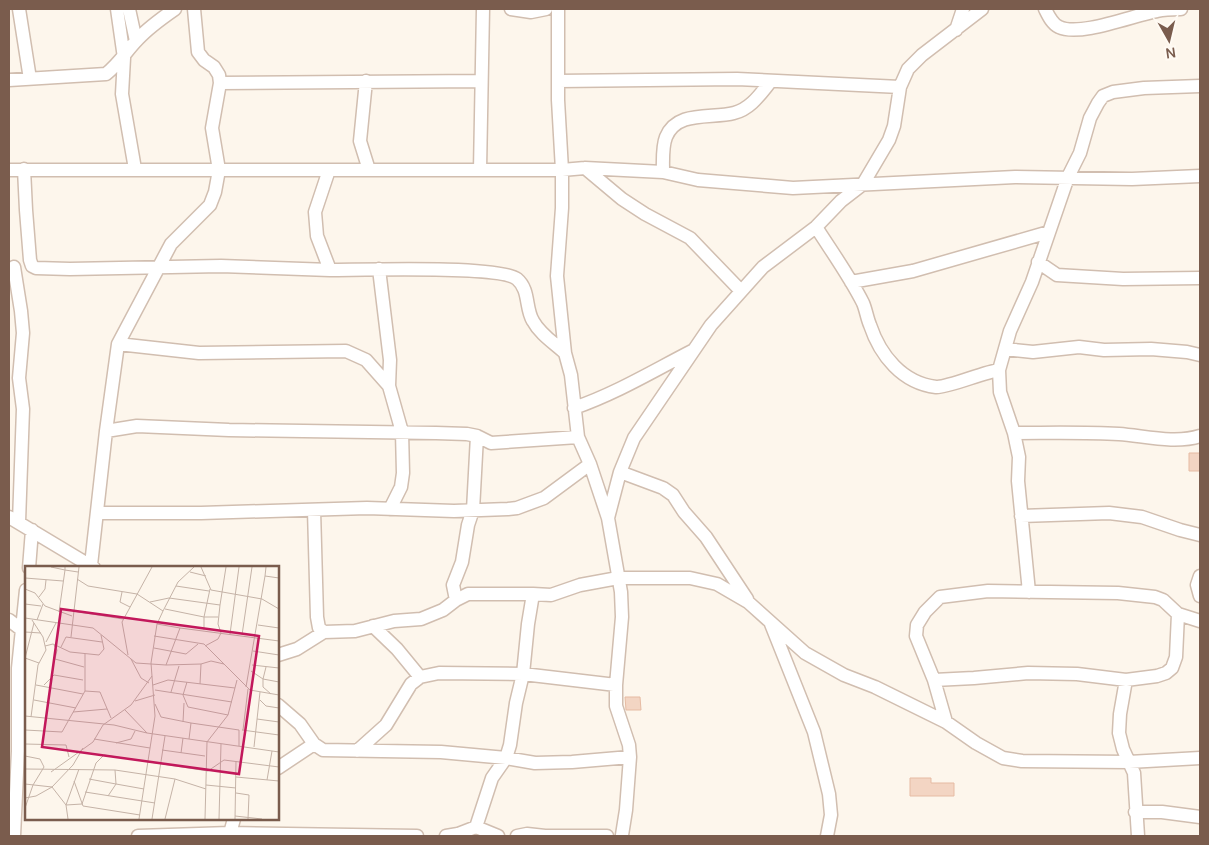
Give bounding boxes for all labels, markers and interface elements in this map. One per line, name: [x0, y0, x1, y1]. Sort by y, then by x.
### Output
north arrow: [1144, 15, 1194, 65]
text: N: [1165, 43, 1177, 63]
inset map: [25, 566, 279, 820]

